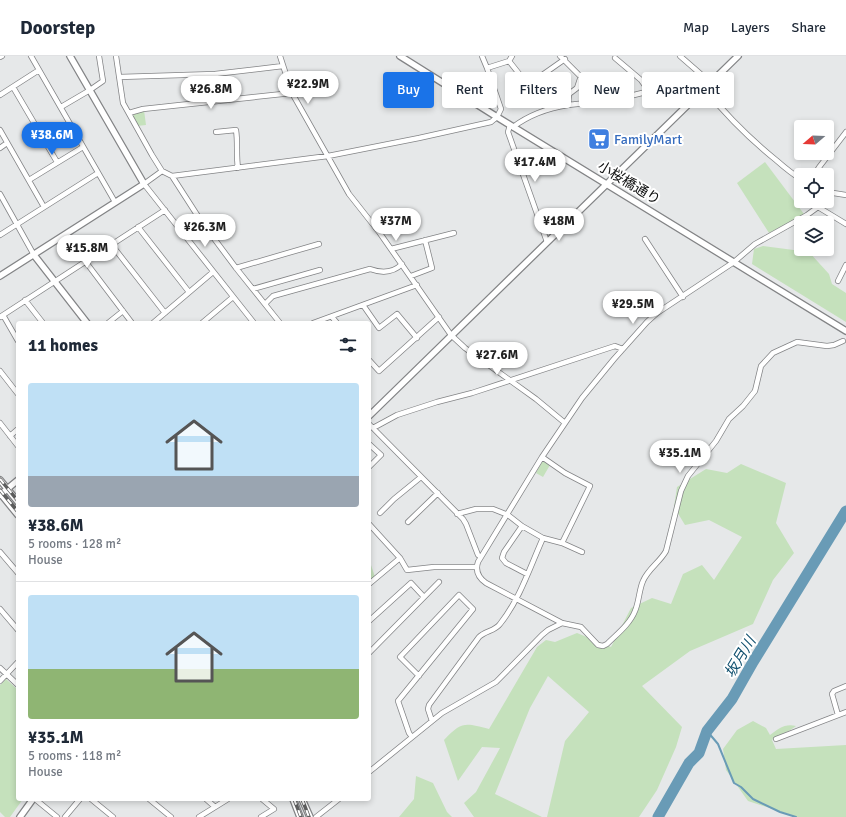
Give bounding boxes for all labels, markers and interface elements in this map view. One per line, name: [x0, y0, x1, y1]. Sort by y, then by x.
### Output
text: Doorstep: [20, 16, 95, 40]
text: Map: [683, 19, 709, 36]
text: Layers: [731, 19, 770, 36]
text: Share: [792, 19, 826, 36]
pin: ¥22.9M: [275, 71, 341, 105]
chip: Buy: [383, 72, 434, 108]
chip: Rent: [442, 72, 497, 108]
chip: Filters: [505, 72, 571, 108]
chip: New: [579, 72, 634, 108]
chip: Apartment: [642, 72, 734, 108]
pin: ¥26.8M: [178, 76, 244, 110]
text: ¥22.9M: [287, 76, 329, 92]
text: ¥26.8M: [190, 81, 232, 97]
north arrow: [794, 120, 834, 160]
map controls: [794, 120, 834, 256]
pin: ¥38.6M: [19, 122, 85, 156]
supermarket icon: FamilyMart: [586, 126, 612, 152]
text: ¥38.6M: [31, 127, 73, 143]
place label: FamilyMart: [614, 131, 682, 148]
pin: ¥17.4M: [502, 149, 568, 183]
text: ¥17.4M: [514, 154, 556, 170]
street label: 小桜橋通り: [595, 158, 663, 208]
button: locate: [794, 168, 834, 208]
pin: ¥37M: [372, 208, 420, 242]
pin: ¥18M: [535, 208, 583, 242]
text: ¥37M: [380, 213, 412, 229]
text: ¥18M: [543, 213, 575, 229]
pin: ¥26.3M: [172, 214, 238, 248]
button: layers: [794, 216, 834, 256]
text: ¥26.3M: [184, 219, 226, 235]
pin: ¥15.8M: [54, 235, 120, 269]
text: ¥15.8M: [66, 240, 108, 256]
pin: ¥29.5M: [600, 291, 666, 325]
text: ¥29.5M: [612, 296, 654, 312]
icon: filters: [337, 334, 359, 356]
text: 11 homes: [28, 335, 98, 356]
pin: ¥27.6M: [464, 342, 530, 376]
text: ¥27.6M: [476, 347, 518, 363]
icon: home: [158, 409, 230, 481]
pin: ¥35.1M: [647, 440, 713, 474]
text: ¥35.1M: [659, 445, 701, 461]
text: ¥38.6M: [28, 515, 84, 536]
text: 5 rooms · 128 m²: [28, 536, 121, 552]
text: House: [28, 552, 63, 568]
icon: home: [158, 621, 230, 693]
water label: 坂月川: [721, 631, 760, 681]
text: ¥35.1M: [28, 727, 84, 748]
text: 5 rooms · 118 m²: [28, 748, 121, 764]
text: House: [28, 764, 63, 780]

